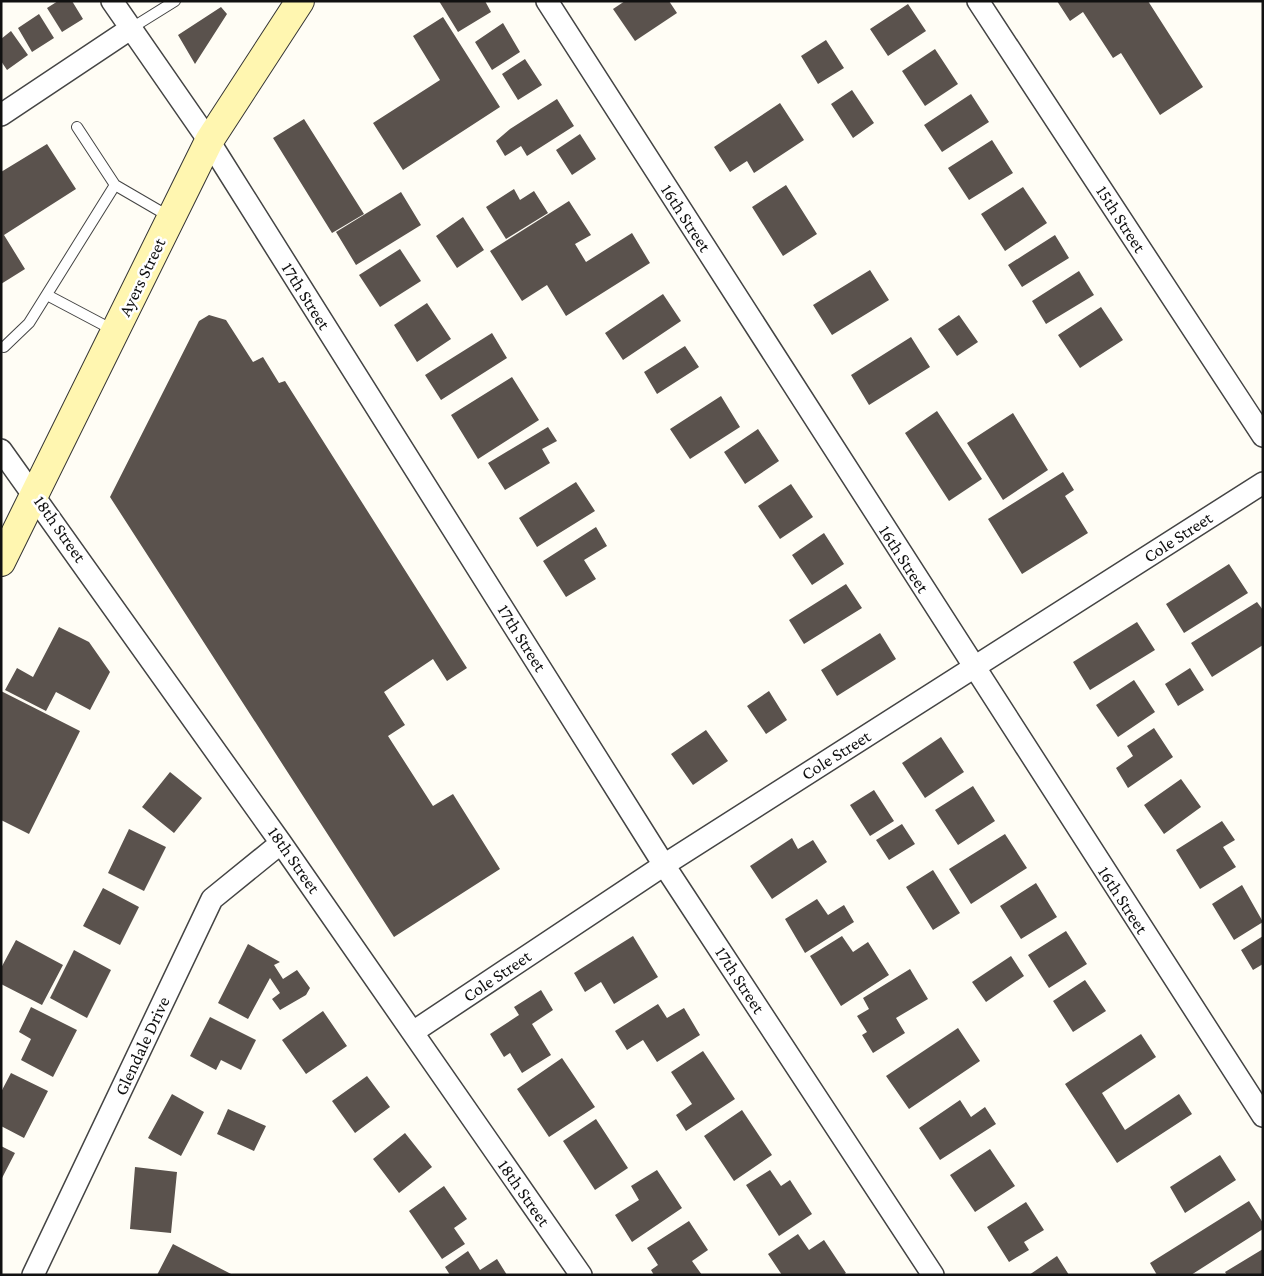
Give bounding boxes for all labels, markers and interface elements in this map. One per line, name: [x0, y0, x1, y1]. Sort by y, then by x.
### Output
street label: 16th Street: [657, 181, 716, 256]
street label: 15th Street: [1092, 182, 1151, 257]
street label: Ayers Street: [114, 234, 170, 319]
street label: 17th Street: [278, 259, 335, 334]
street label: 18th Street: [30, 492, 91, 567]
street label: Cole Street: [1140, 507, 1217, 567]
street label: 16th Street: [875, 522, 934, 597]
street label: 17th Street: [494, 601, 551, 676]
street label: Cole Street: [798, 725, 875, 784]
street label: 18th Street: [264, 823, 325, 898]
street label: 16th Street: [1094, 863, 1153, 938]
street label: 17th Street: [711, 943, 769, 1018]
street label: Cole Street: [459, 945, 536, 1006]
street label: Glendale Drive: [110, 993, 174, 1099]
street label: 18th Street: [494, 1156, 555, 1231]

